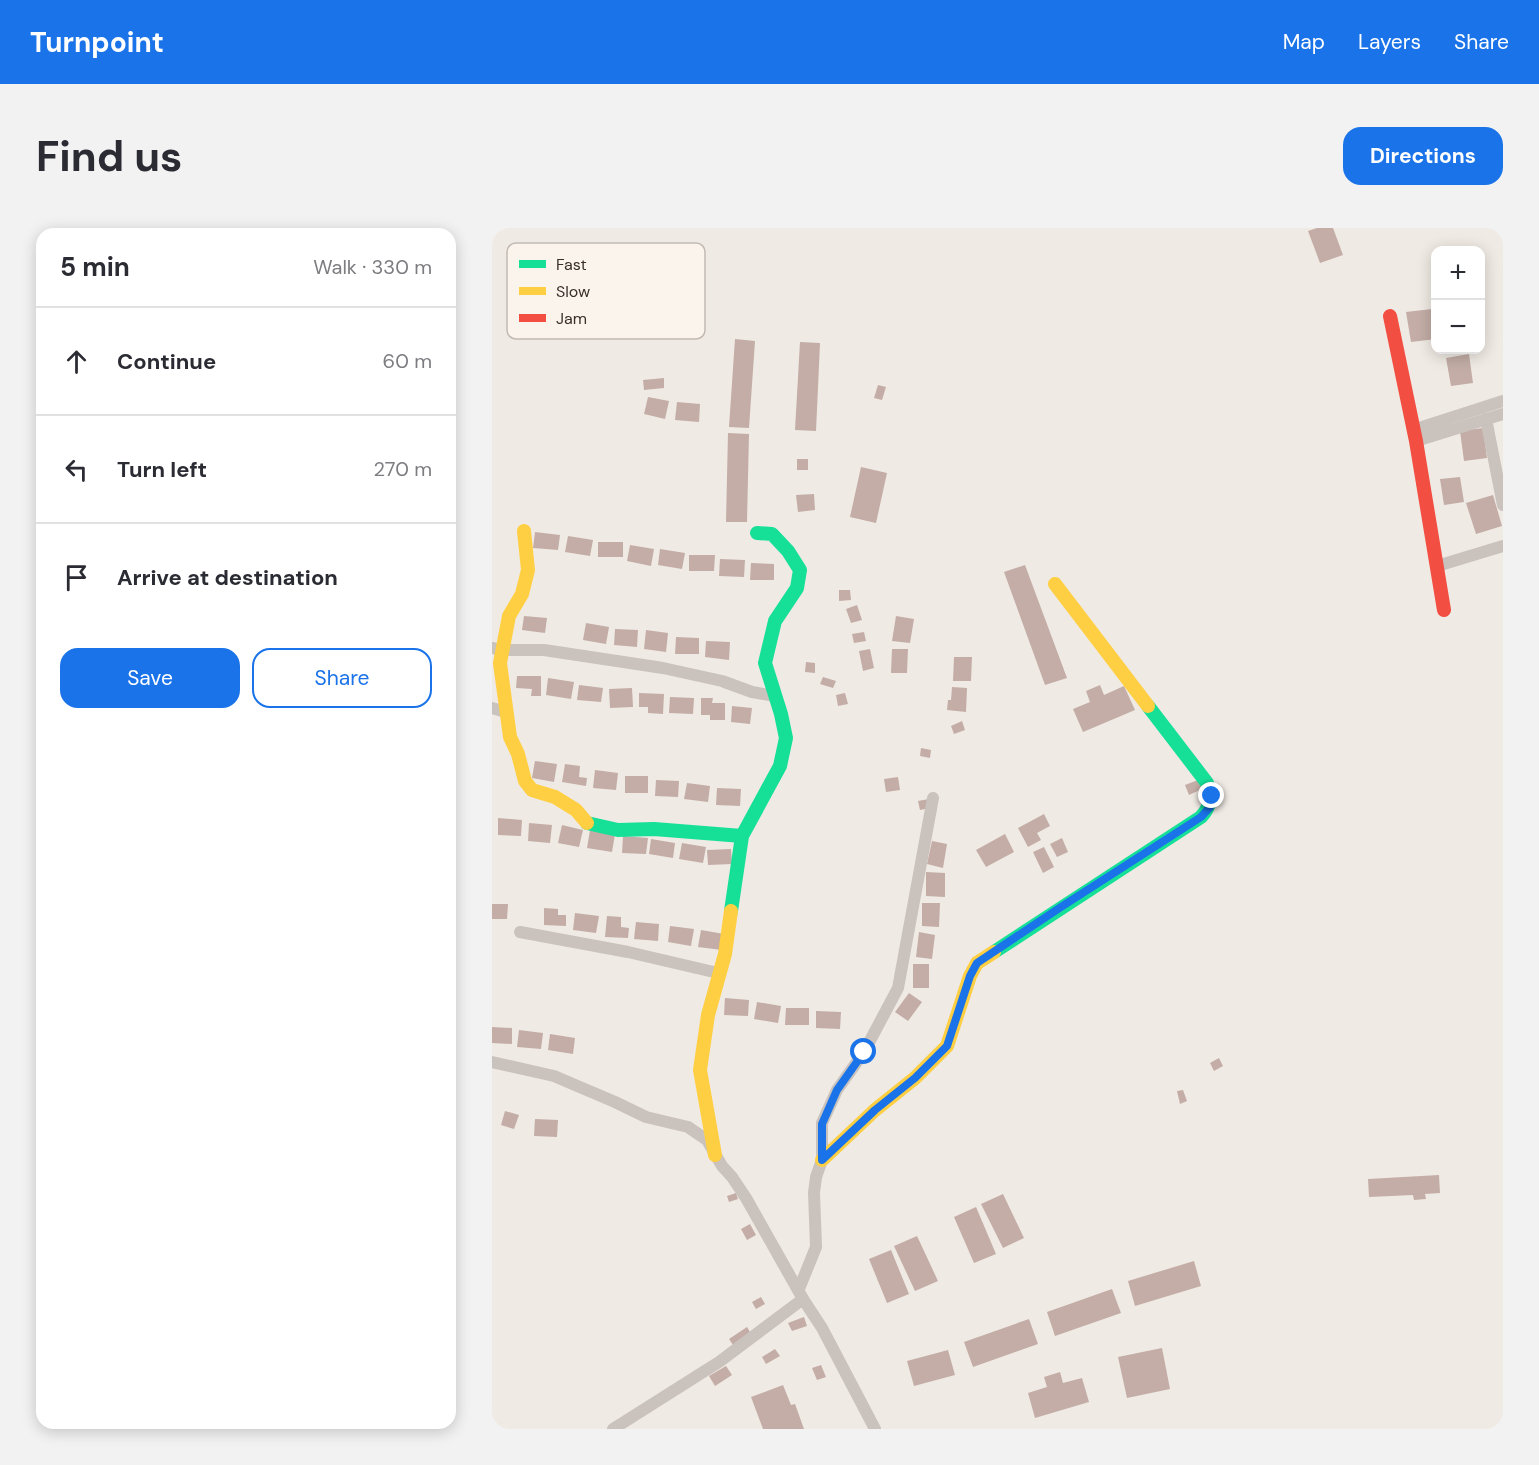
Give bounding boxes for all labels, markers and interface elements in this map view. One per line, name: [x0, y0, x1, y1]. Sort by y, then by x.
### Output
text: Turnpoint: [30, 24, 164, 61]
text: Map: [1283, 28, 1325, 56]
text: Layers: [1358, 28, 1421, 56]
text: Share: [1454, 28, 1509, 56]
button: Directions: [1343, 127, 1503, 185]
text: Find us: [36, 129, 182, 184]
legend: [507, 243, 705, 339]
map controls: [1431, 246, 1485, 354]
button: +: [1431, 246, 1485, 300]
text: 5 min: [60, 250, 130, 284]
text: Walk · 330 m: [313, 254, 432, 280]
text: Fast: [556, 254, 587, 275]
text: Slow: [556, 281, 590, 302]
button: −: [1431, 300, 1485, 354]
text: Jam: [556, 308, 587, 329]
icon: ahead: [60, 345, 93, 378]
text: Continue: [117, 347, 216, 376]
text: 60 m: [383, 348, 432, 374]
icon: left: [60, 453, 93, 486]
text: Turn left: [117, 455, 207, 484]
text: 270 m: [374, 456, 432, 482]
icon: arrive: [60, 561, 93, 594]
text: Arrive at destination: [117, 563, 338, 592]
button: Save: [60, 648, 240, 708]
button: Share: [252, 648, 432, 708]
route end: [1198, 782, 1224, 808]
route start: [850, 1038, 876, 1064]

